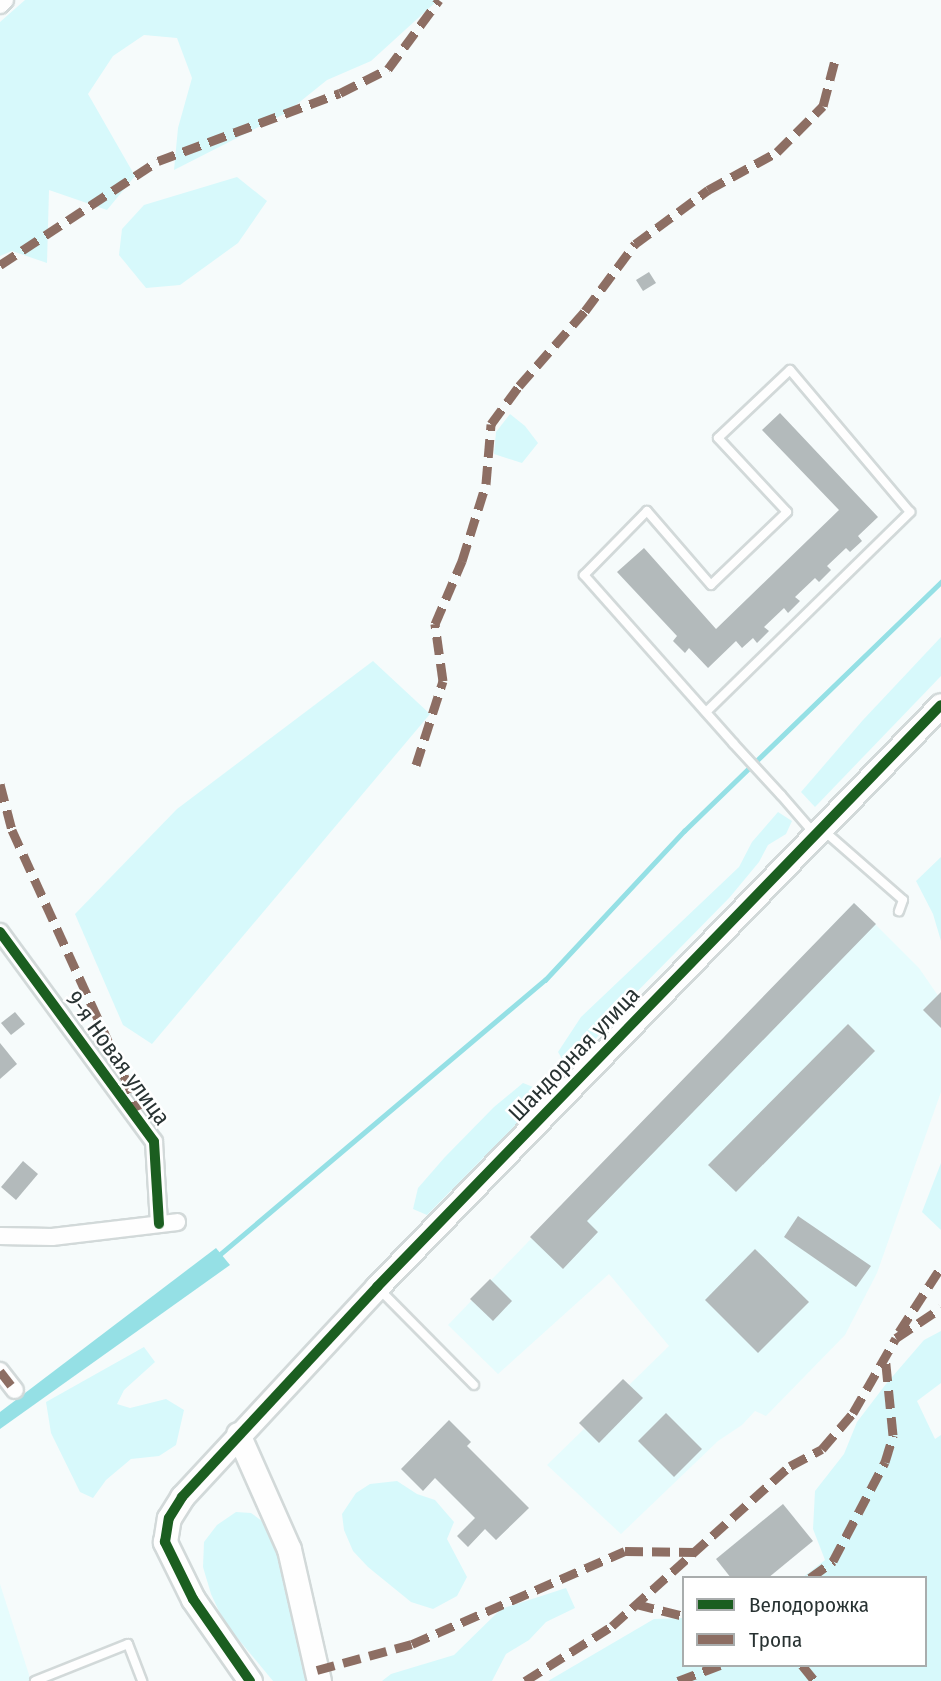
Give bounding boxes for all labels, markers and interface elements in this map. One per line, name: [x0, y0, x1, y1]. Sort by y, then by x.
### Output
street label: Шандорная улица: [503, 981, 645, 1127]
street label: 9-я Новая улица: [60, 985, 176, 1131]
legend: [682, 1576, 927, 1667]
text: Велодорожка: [749, 1592, 869, 1618]
text: Тропа: [749, 1627, 802, 1653]

